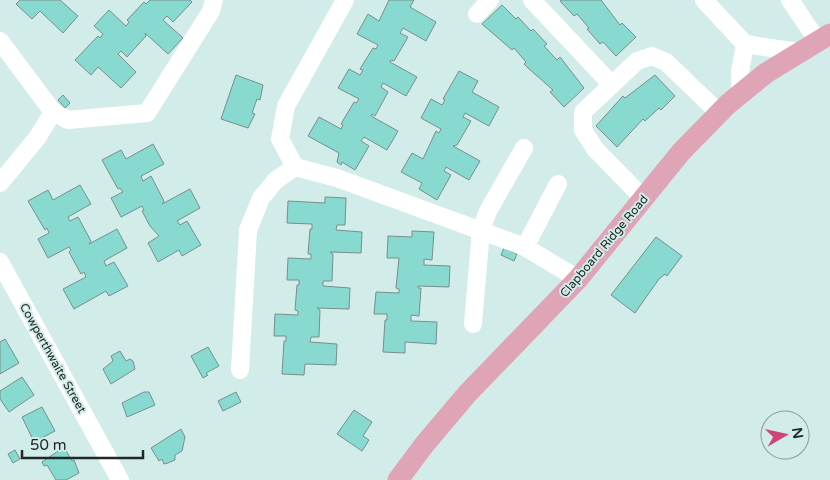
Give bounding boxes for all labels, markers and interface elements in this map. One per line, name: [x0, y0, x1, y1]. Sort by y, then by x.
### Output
street label: Clapboard Ridge Road: [557, 192, 651, 300]
street label: Cowperthwaite Street: [17, 301, 89, 416]
north arrow: [760, 410, 810, 460]
text: N: [788, 426, 807, 440]
scale bar: [22, 428, 144, 460]
text: 50 m: [30, 436, 67, 454]

